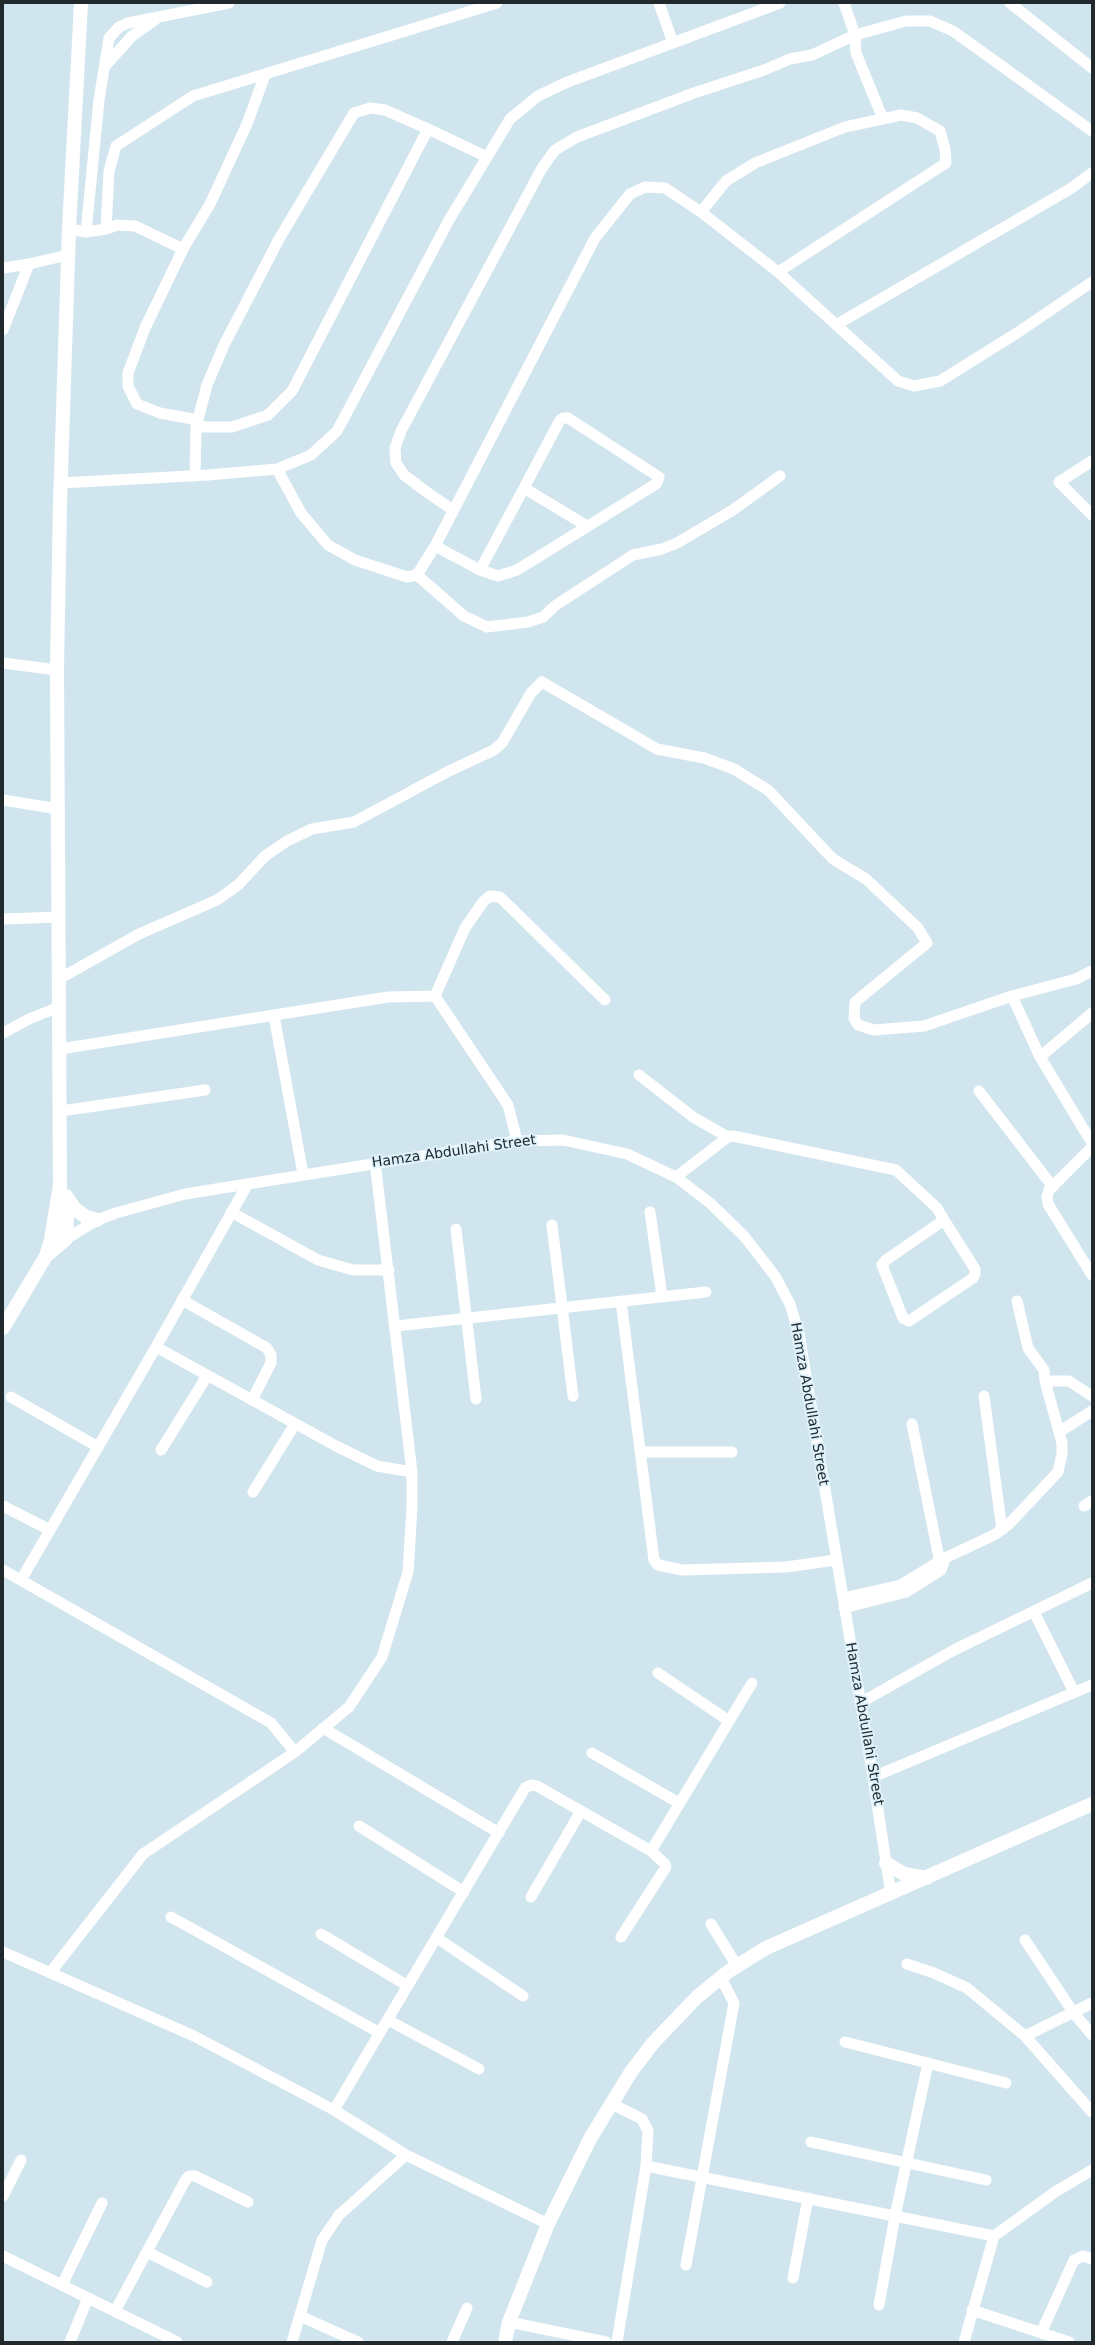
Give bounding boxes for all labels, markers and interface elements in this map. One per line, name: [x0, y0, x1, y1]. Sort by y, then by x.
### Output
street label: Hamza Abdullahi Street: [371, 1132, 537, 1172]
street label: Hamza Abdullahi Street: [786, 1321, 832, 1487]
street label: Hamza Abdullahi Street: [841, 1641, 887, 1807]

